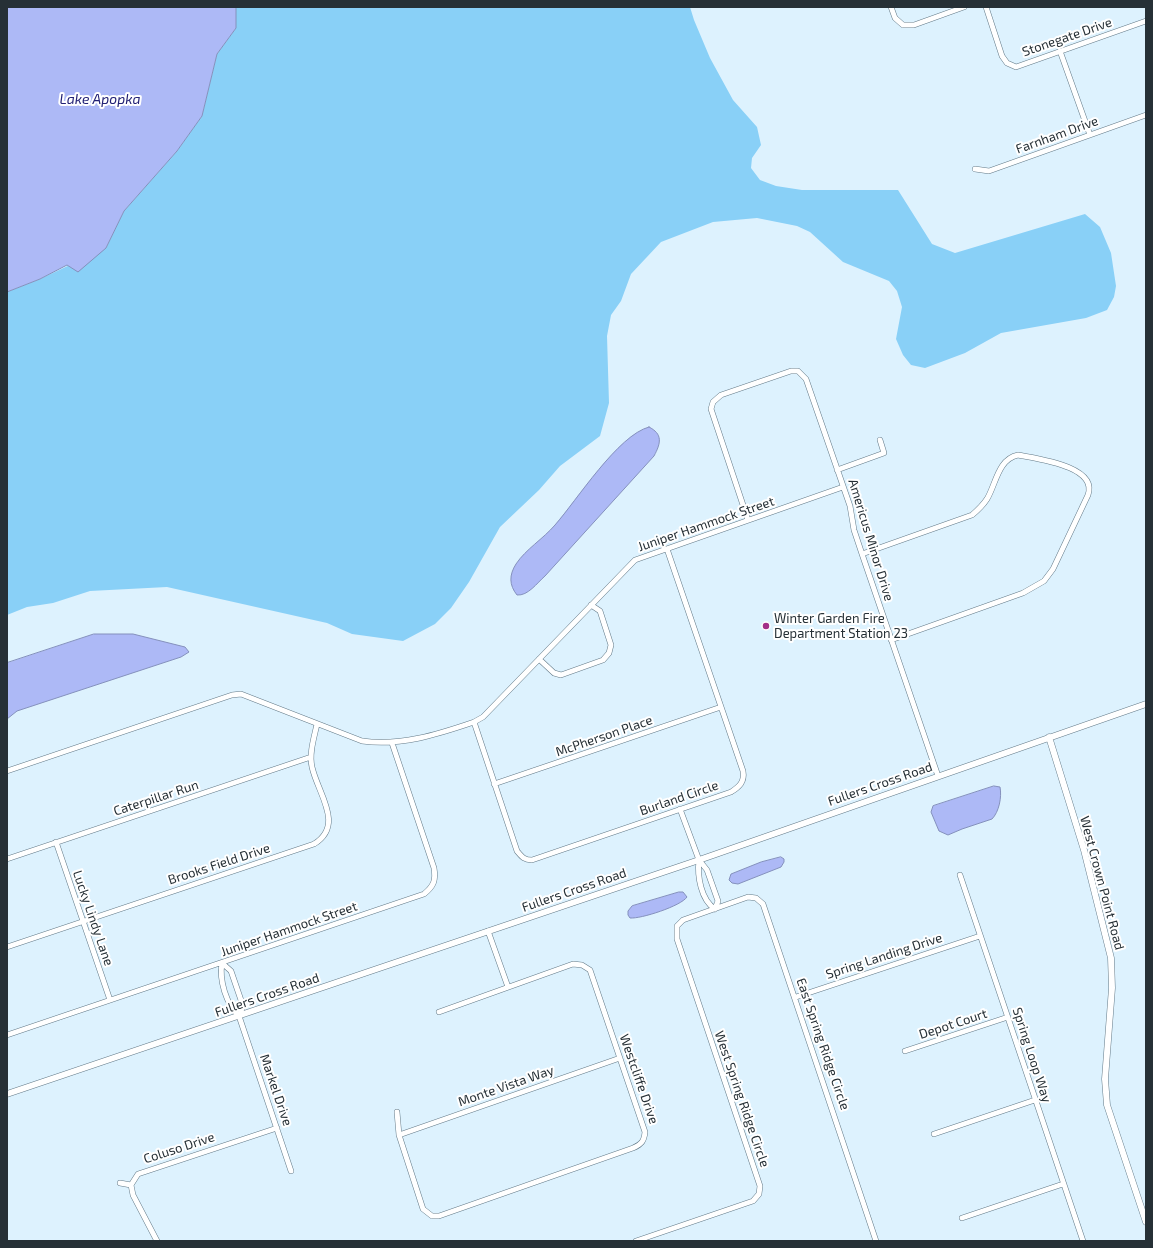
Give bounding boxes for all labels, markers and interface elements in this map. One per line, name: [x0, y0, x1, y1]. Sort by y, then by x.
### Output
street label: Stonegate Drive: [1020, 14, 1114, 60]
water label: Lake Apopka: [60, 91, 140, 107]
street label: Farnham Drive: [1014, 113, 1100, 157]
street label: Americus Minor Drive: [845, 477, 897, 603]
street label: Juniper Hammock Street: [636, 493, 776, 555]
place label: Winter Garden Fire Department Station 23: [774, 611, 908, 642]
marker: Winter Garden Fire Department Station 23: [761, 621, 771, 631]
street label: McPherson Place: [553, 712, 655, 760]
street label: Fullers Cross Road: [826, 759, 934, 809]
street label: Caterpillar Run: [112, 777, 200, 819]
street label: Burland Circle: [637, 777, 721, 819]
street label: West Crown Point Road: [1077, 814, 1127, 952]
street label: Brooks Field Drive: [166, 840, 272, 888]
street label: Fullers Cross Road: [520, 865, 628, 915]
street label: Lucky Lindy Lane: [69, 868, 117, 968]
street label: Juniper Hammock Street: [219, 898, 359, 960]
street label: Spring Landing Drive: [824, 930, 944, 982]
street label: Fullers Cross Road: [213, 970, 321, 1020]
street label: East Spring Ridge Circle: [793, 976, 853, 1112]
street label: Depot Court: [917, 1006, 989, 1042]
street label: Spring Loop Way: [1009, 1006, 1055, 1104]
street label: West Spring Ridge Circle: [711, 1029, 773, 1169]
street label: Westcliffe Drive: [616, 1032, 662, 1126]
street label: Markel Drive: [256, 1052, 296, 1128]
street label: Monte Vista Way: [456, 1062, 556, 1110]
street label: Coluso Drive: [141, 1129, 217, 1167]

